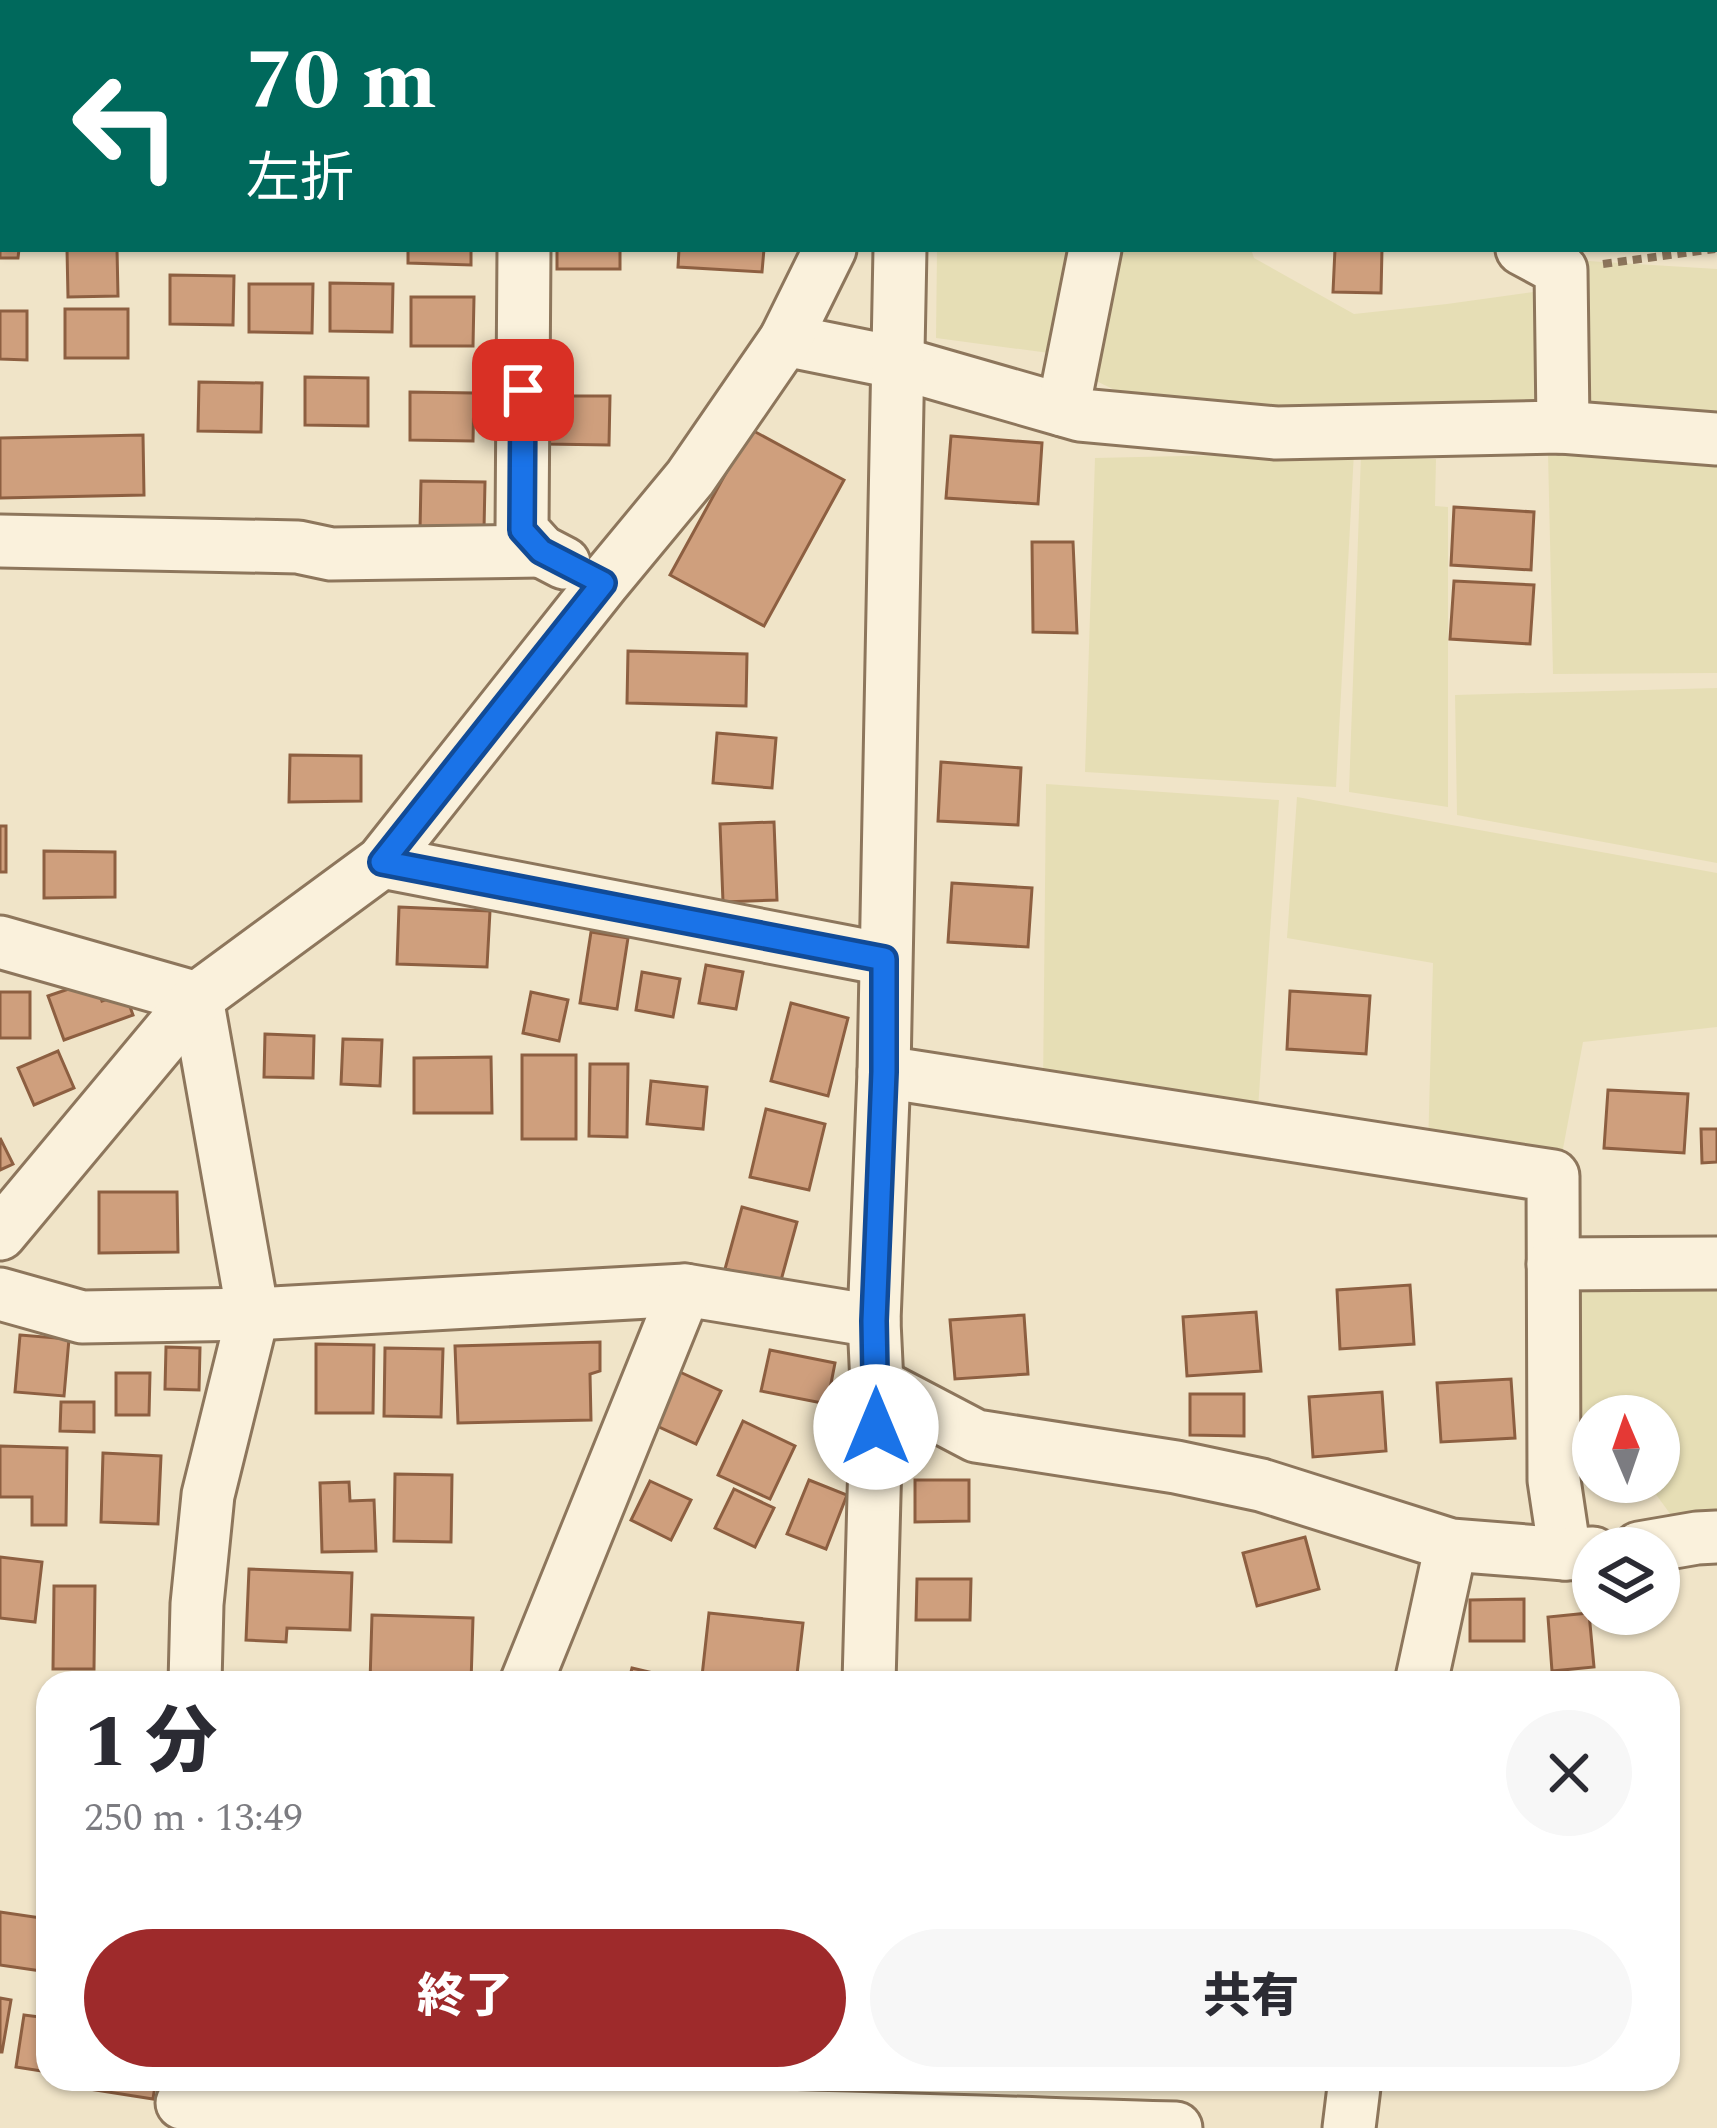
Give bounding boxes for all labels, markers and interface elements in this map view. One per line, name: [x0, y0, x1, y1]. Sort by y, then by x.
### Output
text: 70 m: [246, 18, 437, 146]
icon: left: [48, 48, 204, 204]
text: 左折: [246, 139, 354, 221]
pin: [472, 339, 574, 441]
icon: arrive: [490, 357, 556, 423]
position arrow: [813, 1364, 939, 1490]
north arrow: [1572, 1395, 1680, 1503]
map controls: [1572, 1395, 1680, 1635]
button: layers: [1572, 1527, 1680, 1635]
text: 1 分: [84, 1689, 217, 1798]
button: close: [1506, 1710, 1632, 1836]
text: 250 m · 13:49: [84, 1789, 303, 1848]
button: 終了: [84, 1929, 846, 2067]
button: 共有: [870, 1929, 1632, 2067]

